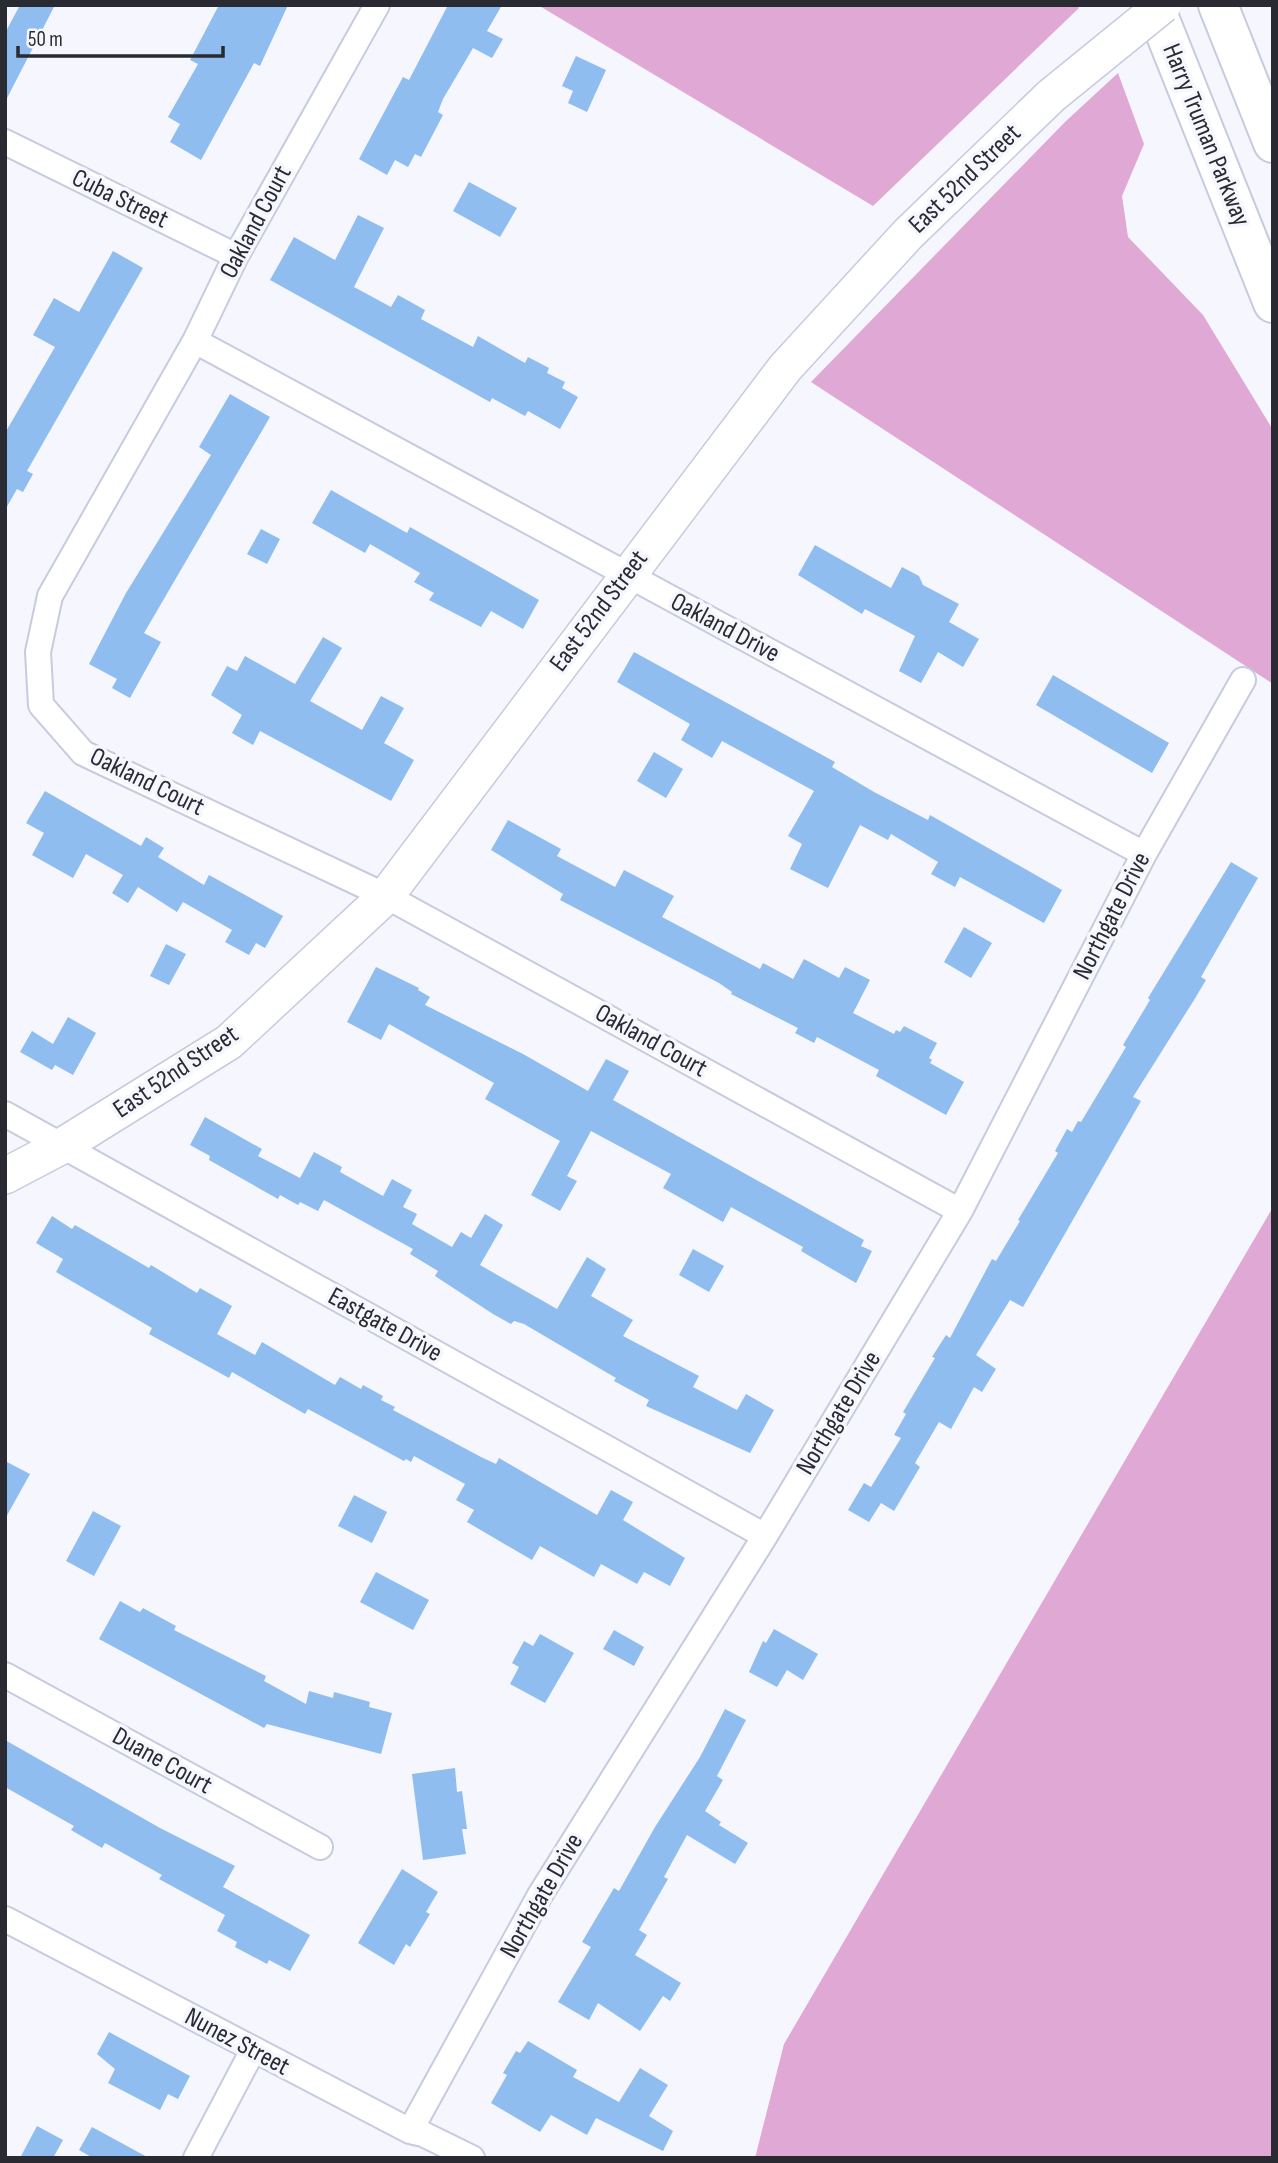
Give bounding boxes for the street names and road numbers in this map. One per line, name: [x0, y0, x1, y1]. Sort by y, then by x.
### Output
street label: Harry Truman Parkway: [1155, 39, 1257, 231]
street label: East 52nd Street: [903, 118, 1028, 240]
street label: Oakland Court: [213, 160, 299, 284]
street label: Cuba Street: [67, 162, 173, 236]
street label: East 52nd Street: [543, 544, 655, 678]
street label: Oakland Drive: [665, 586, 785, 670]
street label: Oakland Court: [85, 741, 209, 823]
street label: Northgate Drive: [1067, 847, 1157, 985]
street label: Oakland Court: [590, 998, 712, 1084]
street label: East 52nd Street: [108, 1019, 244, 1125]
street label: Eastgate Drive: [323, 1281, 447, 1369]
street label: Northgate Drive: [790, 1346, 888, 1480]
street label: Duane Court: [107, 1721, 217, 1801]
street label: Northgate Drive: [494, 1828, 590, 1964]
street label: Nunez Street: [179, 2002, 295, 2082]

